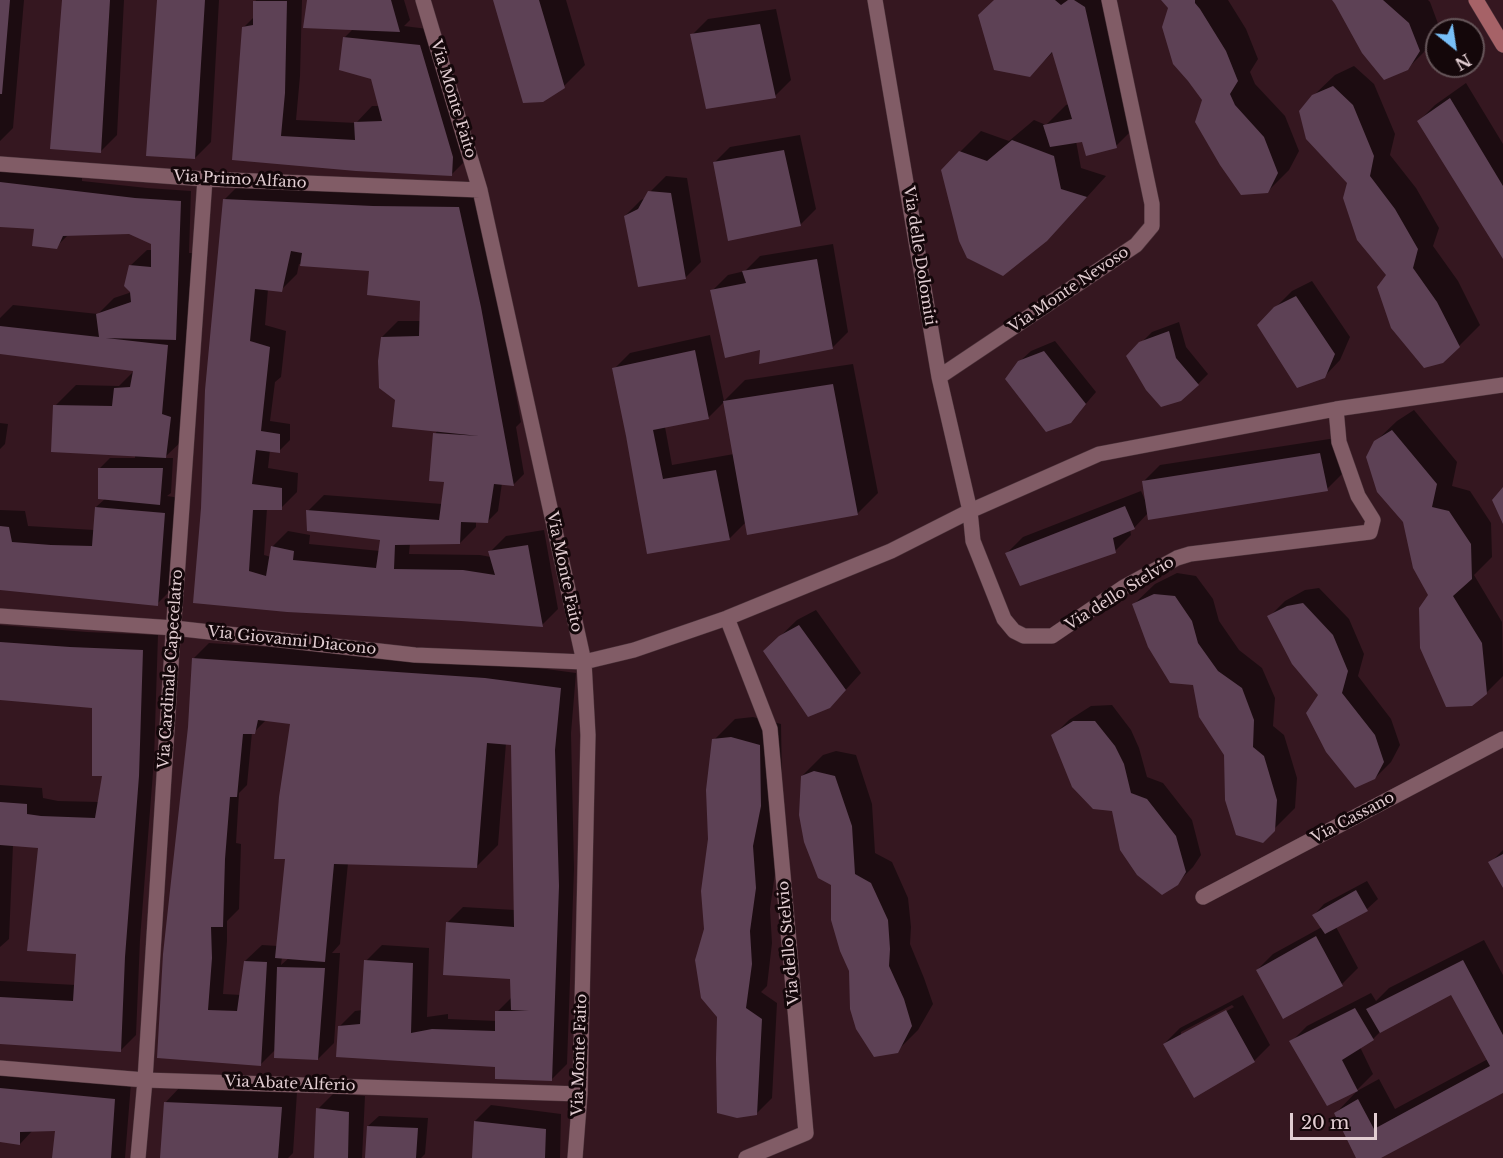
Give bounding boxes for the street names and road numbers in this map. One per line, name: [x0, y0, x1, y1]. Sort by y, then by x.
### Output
street label: Via Monte Faito: [426, 38, 480, 160]
street label: Via Primo Alfano: [173, 168, 307, 192]
street label: Via delle Dolomiti: [899, 185, 939, 327]
street label: Via Monte Nevoso: [1006, 243, 1132, 337]
street label: Via Monte Faito: [542, 510, 586, 634]
street label: Via dello Stelvio: [1062, 553, 1178, 635]
street label: Via Cardinale Capecelatro: [155, 569, 187, 769]
street label: Via Giovanni Diacono: [207, 623, 377, 659]
street label: Via Cassano: [1308, 789, 1398, 847]
street label: Via dello Stelvio: [775, 880, 803, 1006]
street label: Via Monte Faito: [569, 994, 591, 1116]
street label: Via Abate Alferio: [224, 1073, 356, 1095]

